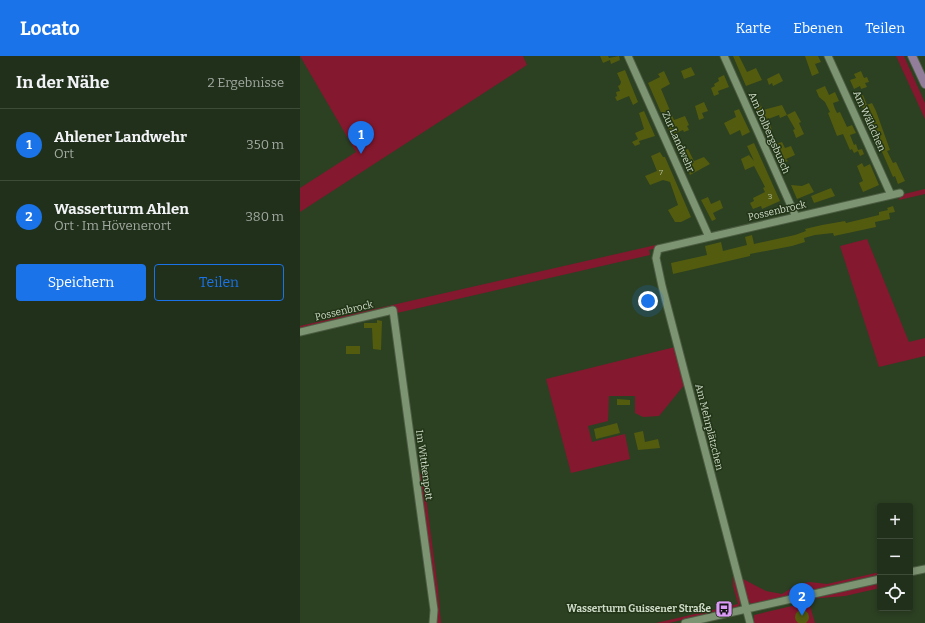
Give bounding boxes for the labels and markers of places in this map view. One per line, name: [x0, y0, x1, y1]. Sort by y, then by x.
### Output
pin: 1: [348, 121, 374, 154]
pin: 2: [789, 583, 815, 616]
bus stop icon: Wasserturm Guissener Straße: [714, 599, 734, 619]
place label: Wasserturm Guissener Straße: [567, 603, 711, 615]

